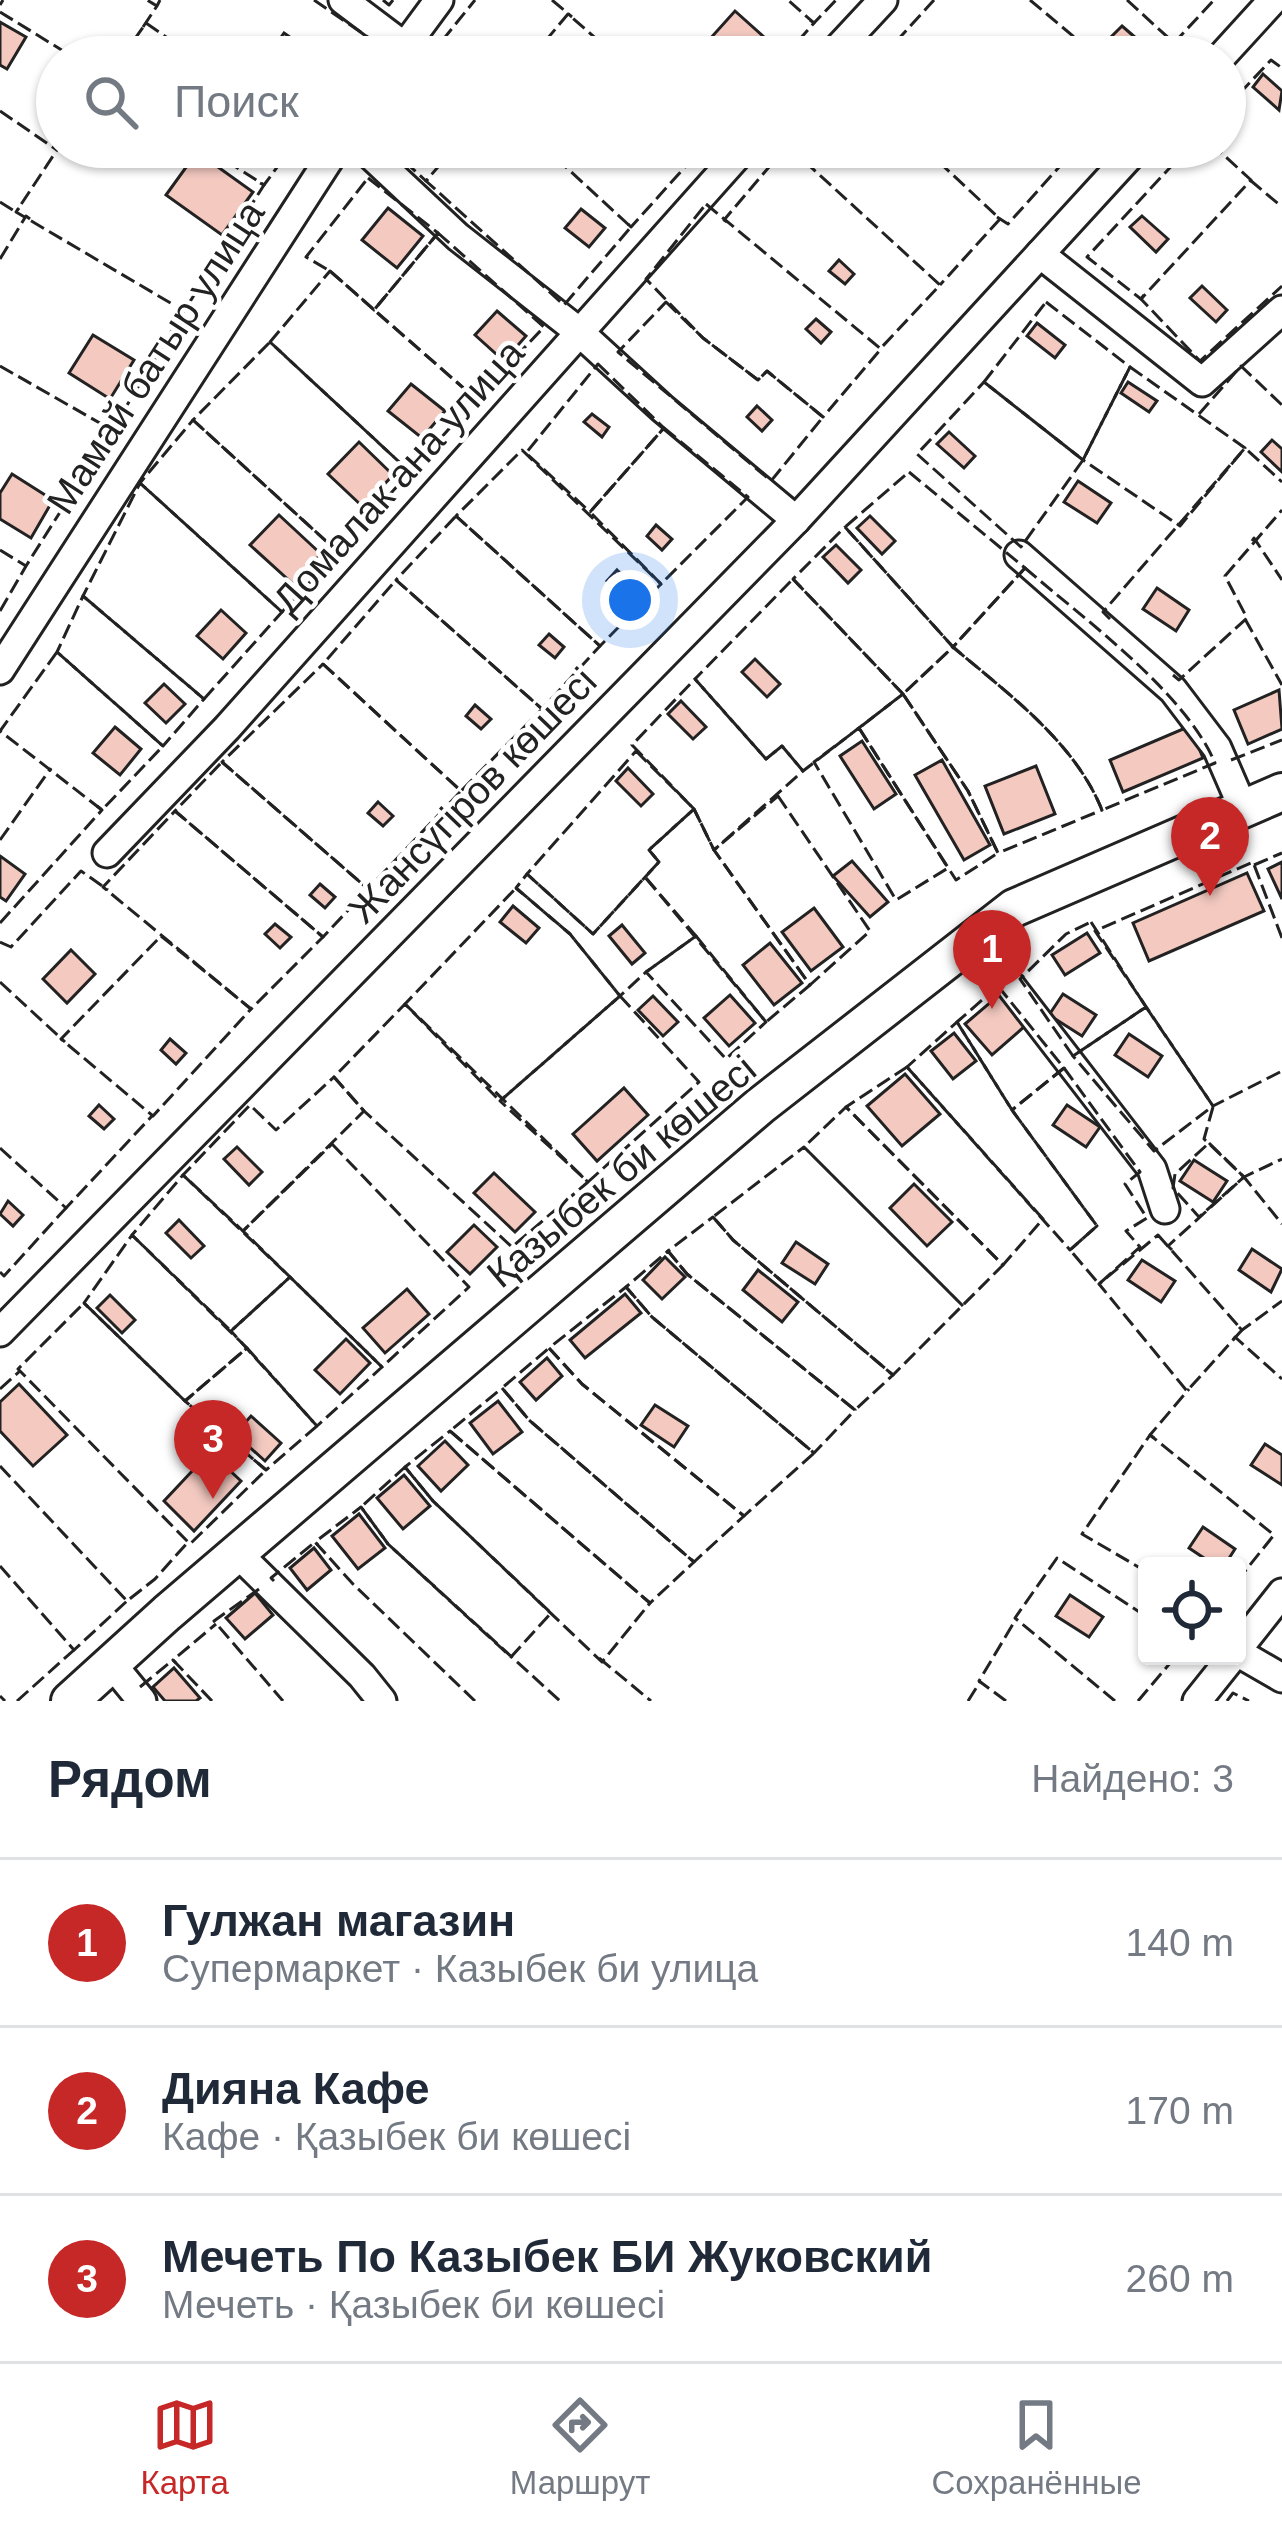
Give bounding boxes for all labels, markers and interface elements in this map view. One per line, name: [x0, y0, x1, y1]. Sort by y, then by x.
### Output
search box: [36, 36, 1246, 168]
icon: search: [78, 69, 144, 135]
text: Поиск: [174, 76, 299, 127]
street label: Мамай батыр улица: [38, 193, 273, 521]
street label: Домалак ана улица: [265, 331, 532, 622]
your location: [600, 570, 660, 630]
street label: Жансүгіров көшесі: [340, 659, 605, 931]
pin: 2: [1171, 797, 1249, 896]
pin: 1: [953, 910, 1031, 1009]
street label: Қазыбек би көшесі: [479, 1047, 764, 1296]
pin: 3: [174, 1400, 252, 1499]
map controls: [1138, 1557, 1246, 1665]
button: locate: [1138, 1557, 1246, 1665]
text: Рядом: [48, 1751, 212, 1808]
text: Найдено: 3: [1031, 1757, 1234, 1800]
text: Гулжан магазин: [162, 1895, 515, 1946]
text: 1: [76, 1921, 98, 1964]
text: 140 m: [1126, 1921, 1234, 1964]
text: Супермаркет · Казыбек би улица: [162, 1947, 758, 1990]
text: Дияна Кафе: [162, 2063, 430, 2114]
text: 2: [76, 2089, 98, 2132]
text: 170 m: [1126, 2089, 1234, 2132]
text: Кафе · Қазыбек би көшесі: [162, 2115, 631, 2158]
text: Мечеть По Казыбек БИ Жуковский: [162, 2231, 932, 2282]
text: 3: [76, 2257, 98, 2300]
text: 260 m: [1126, 2257, 1234, 2300]
text: Мечеть · Қазыбек би көшесі: [162, 2283, 665, 2326]
tab: Карта: [140, 2392, 229, 2502]
tab: Маршрут: [510, 2392, 650, 2502]
tab: Сохранённые: [931, 2392, 1142, 2502]

